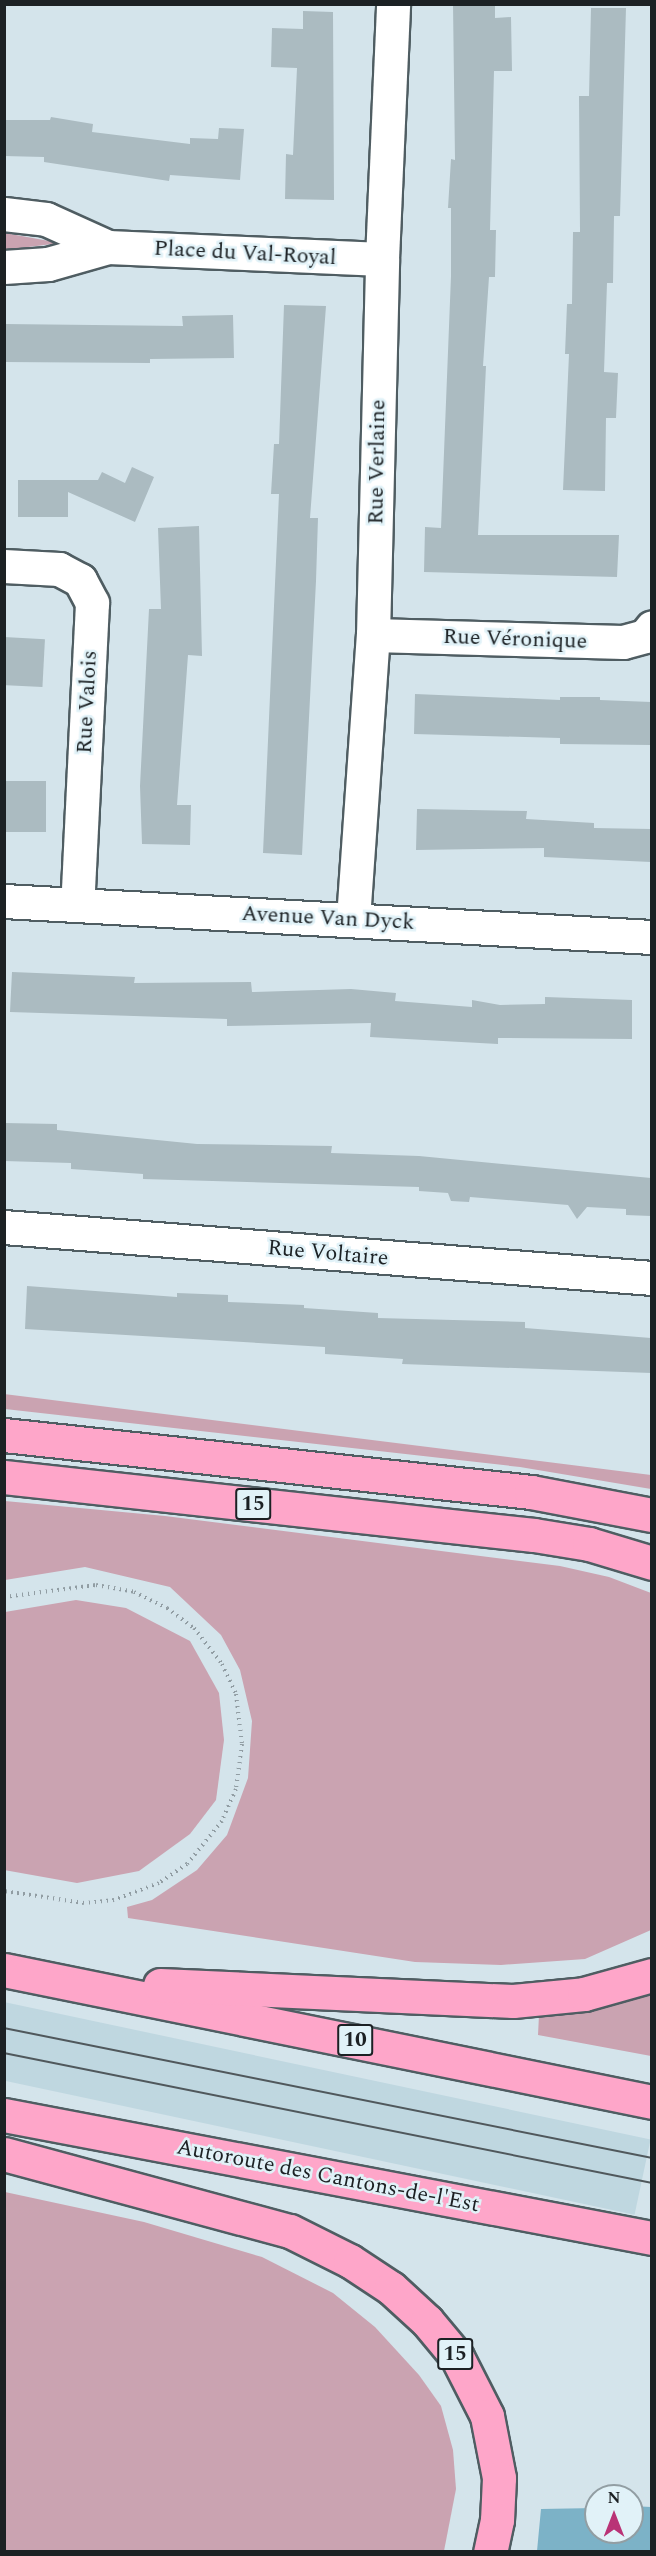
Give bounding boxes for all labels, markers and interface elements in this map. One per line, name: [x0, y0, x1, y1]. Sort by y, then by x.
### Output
street label: Place du Val-Royal: [153, 235, 337, 271]
street label: Rue Verlaine: [363, 399, 391, 525]
street label: Rue Véronique: [442, 623, 588, 655]
street label: Rue Valois: [71, 650, 103, 754]
street label: Avenue Van Dyck: [241, 900, 415, 936]
street label: Rue Voltaire: [266, 1235, 390, 1271]
road number: 15: [235, 1486, 271, 1522]
road number: 10: [337, 2022, 373, 2058]
street label: Autoroute des Cantons-de-l'Est: [174, 2134, 482, 2218]
road number: 15: [437, 2336, 473, 2372]
north arrow: [584, 2484, 644, 2544]
text: N: [607, 2486, 621, 2510]

